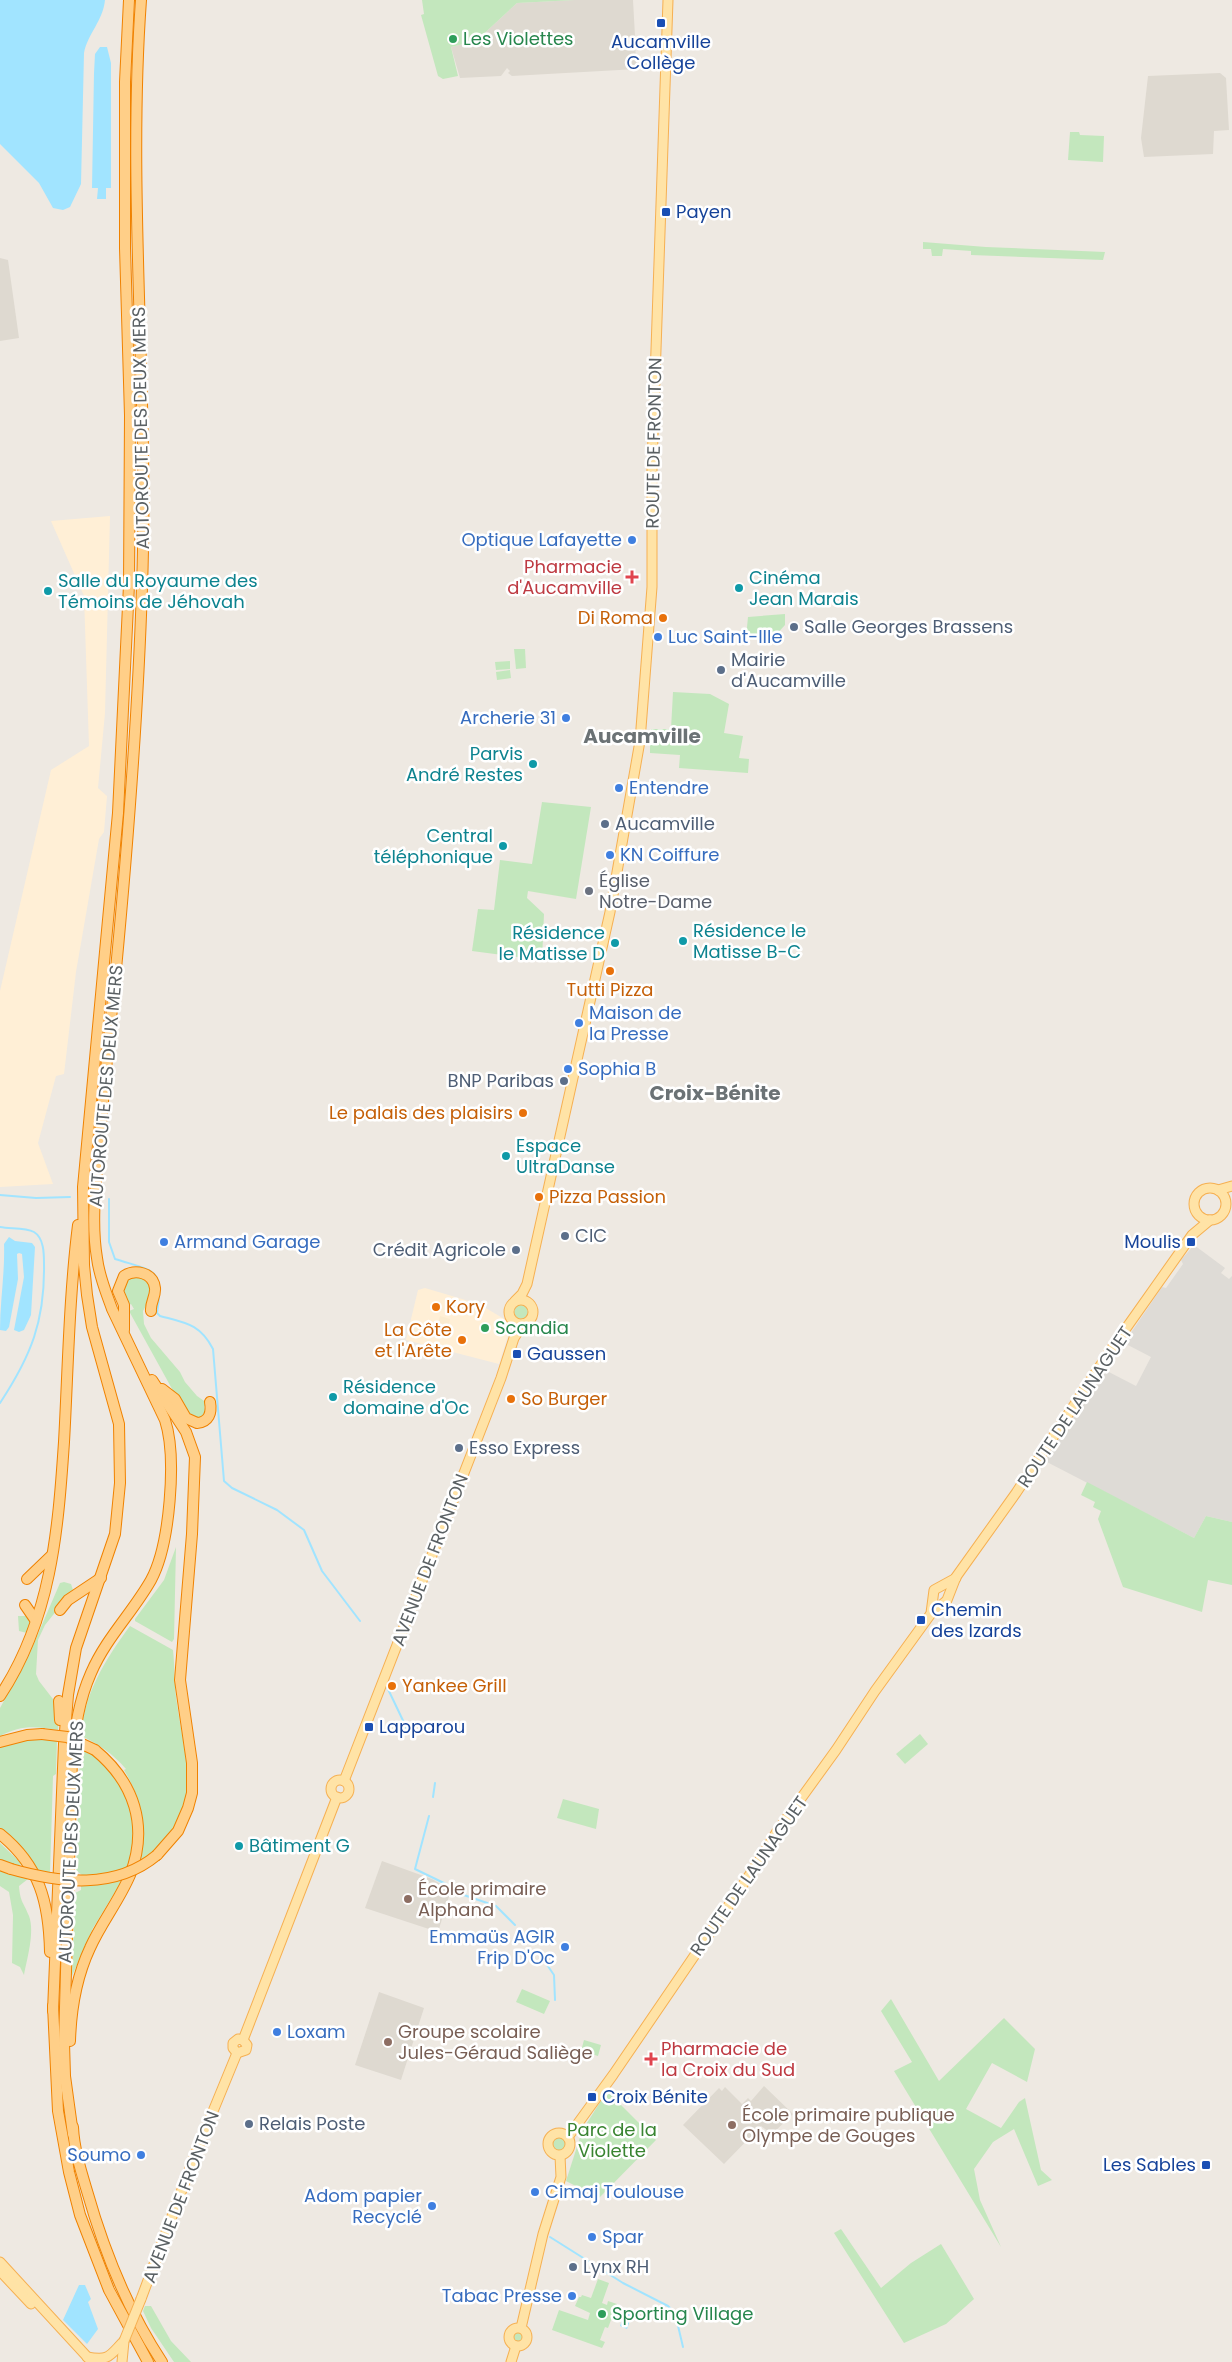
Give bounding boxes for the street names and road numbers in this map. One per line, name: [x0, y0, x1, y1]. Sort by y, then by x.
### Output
street label: AUTOROUTE DES DEUX MERS: [126, 306, 155, 550]
street label: ROUTE DE FRONTON: [640, 357, 667, 529]
street label: AUTOROUTE DES DEUX MERS: [82, 964, 129, 1208]
street label: ROUTE DE LAUNAGUET: [1011, 1321, 1138, 1492]
street label: AVENUE DE FRONTON: [385, 1470, 474, 1649]
street label: AUTOROUTE DES DEUX MERS: [52, 1720, 89, 1964]
street label: ROUTE DE LAUNAGUET: [684, 1791, 813, 1961]
street label: AVENUE DE FRONTON: [136, 2107, 225, 2286]

